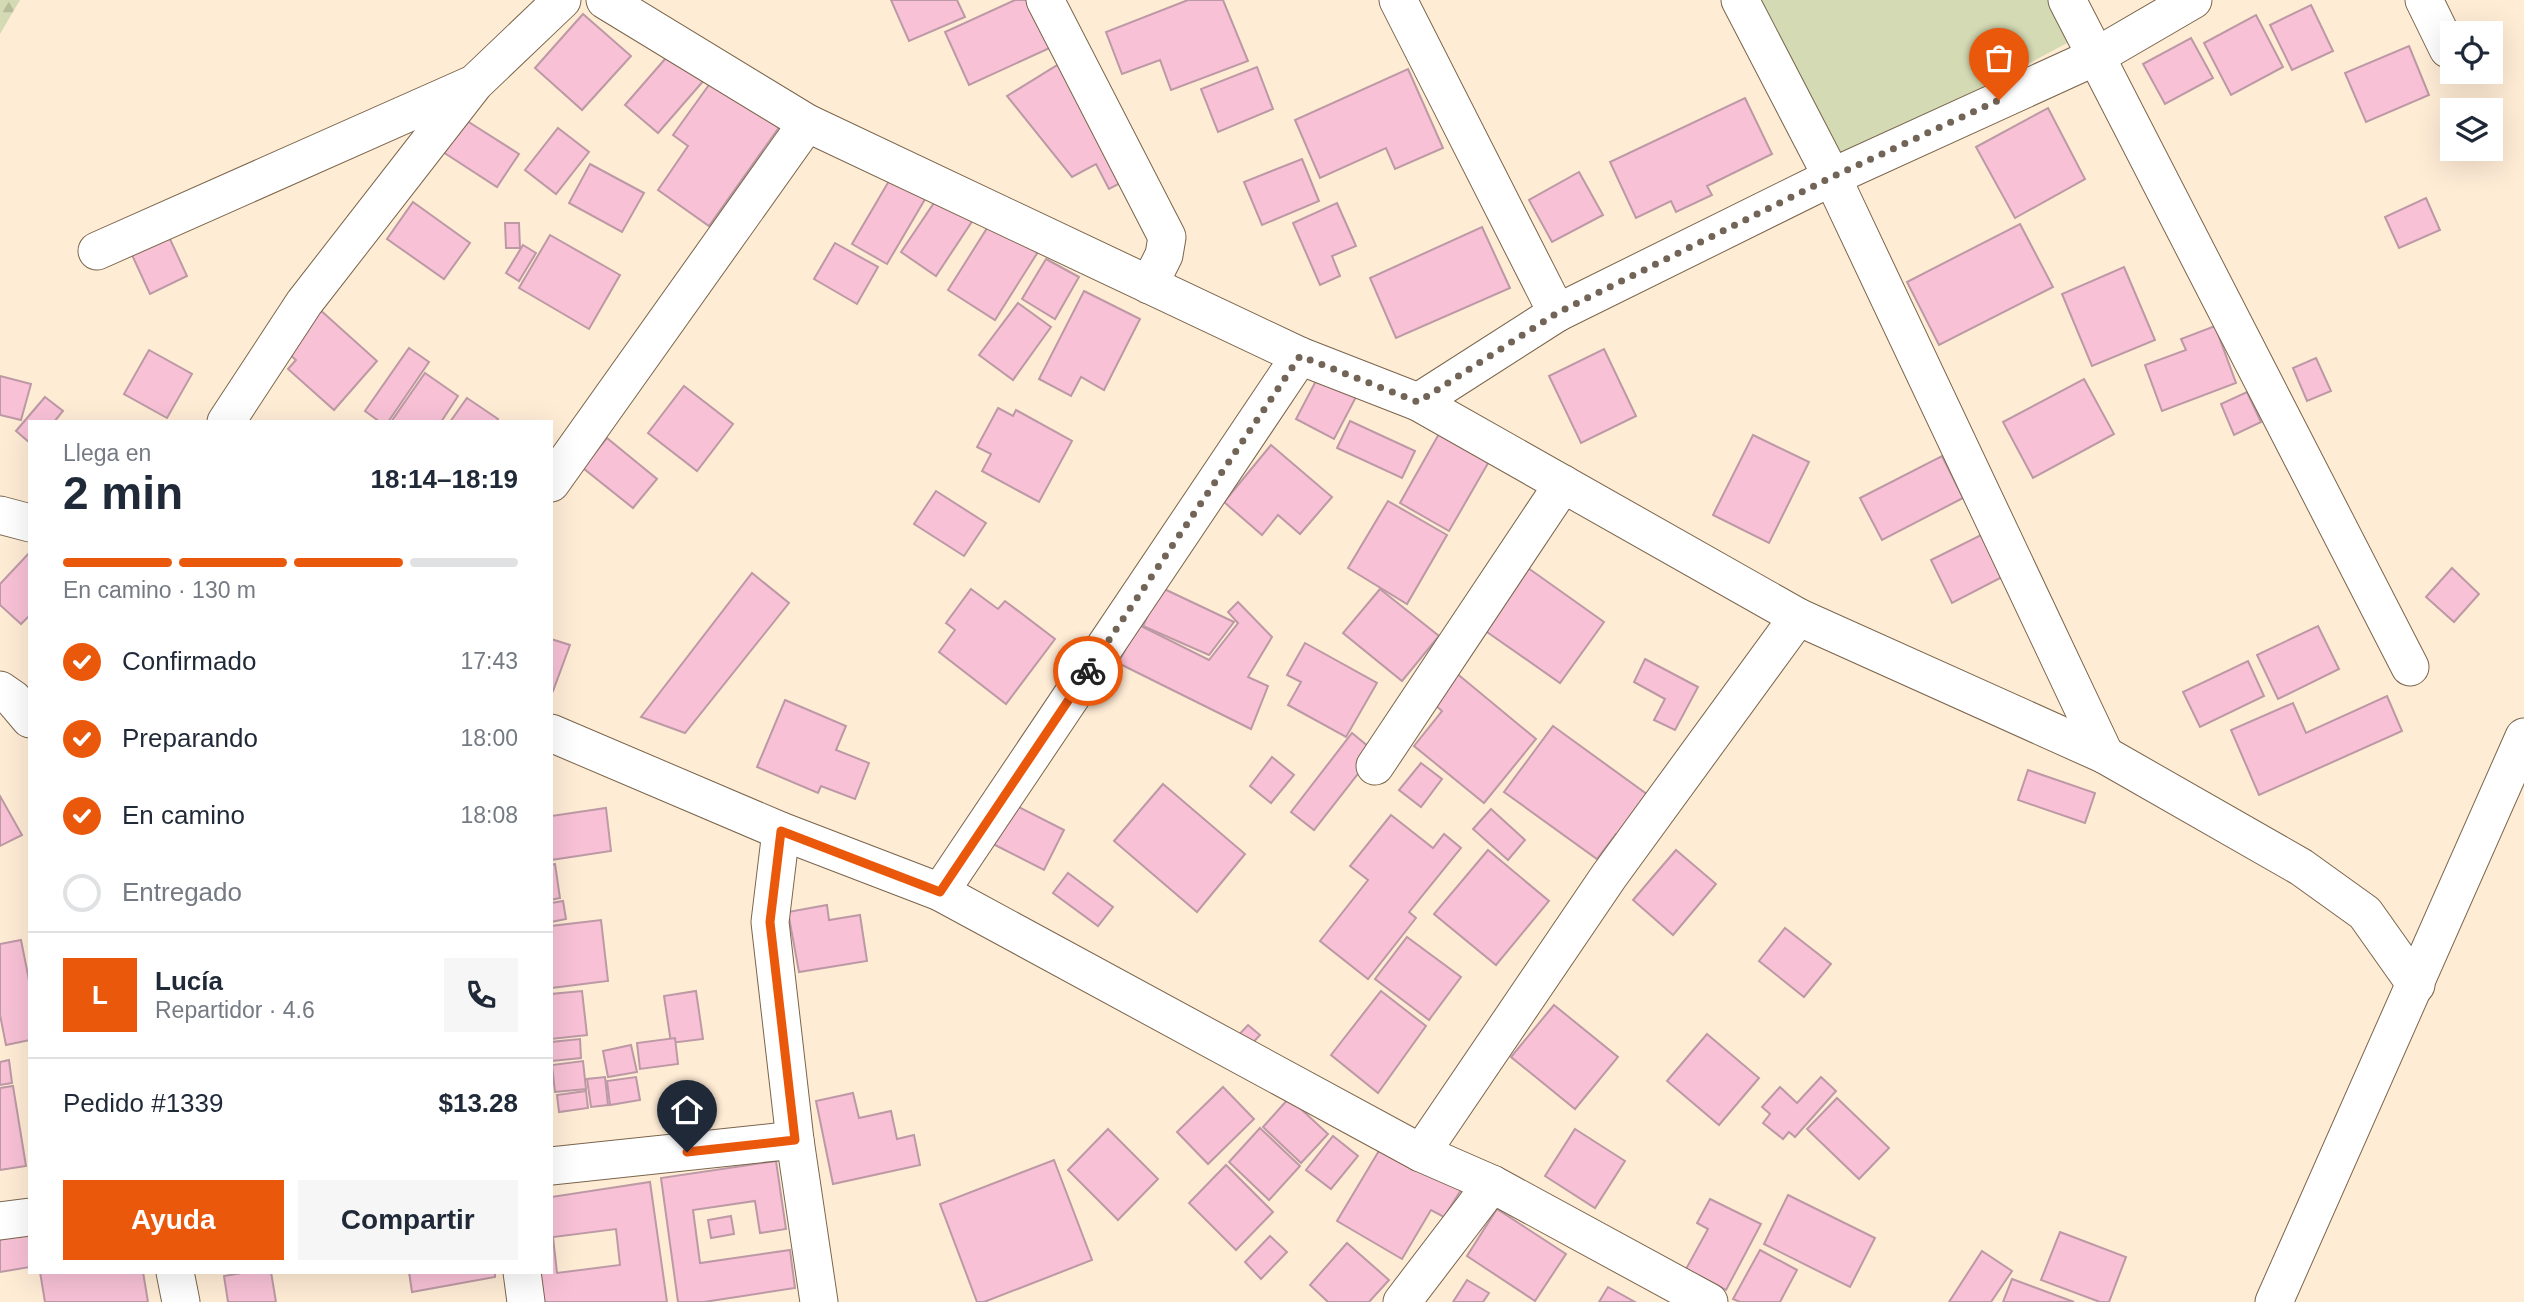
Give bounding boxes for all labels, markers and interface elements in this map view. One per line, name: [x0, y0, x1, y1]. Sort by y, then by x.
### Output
map controls: [2440, 21, 2503, 161]
button: locate: [2440, 21, 2503, 84]
pin: [1969, 28, 2029, 100]
icon: bag: [1980, 39, 2018, 77]
button: layers: [2440, 98, 2503, 161]
text: Llega en: [63, 440, 151, 466]
text: 18:14–18:19: [371, 464, 518, 494]
text: 2 min: [63, 467, 183, 519]
text: En camino · 130 m: [63, 577, 256, 603]
courier: [1053, 636, 1123, 706]
icon: check: [63, 643, 101, 681]
text: Confirmado: [122, 646, 256, 676]
text: 17:43: [460, 648, 518, 674]
icon: bike: [1069, 652, 1107, 690]
icon: check: [63, 720, 101, 758]
text: Preparando: [122, 723, 258, 753]
text: 18:00: [460, 725, 518, 751]
icon: check: [63, 797, 101, 835]
text: En camino: [122, 800, 245, 830]
text: 18:08: [460, 802, 518, 828]
text: Entregado: [122, 877, 242, 907]
button: phone: [444, 958, 518, 1032]
text: Lucía: [155, 966, 223, 996]
text: L: [92, 980, 108, 1010]
text: Repartidor · 4.6: [155, 997, 315, 1023]
pin: [657, 1080, 717, 1152]
text: Pedido #1339: [63, 1088, 223, 1118]
text: $13.28: [438, 1088, 518, 1118]
icon: home: [668, 1091, 706, 1129]
button: Ayuda: [63, 1180, 284, 1260]
button: Compartir: [298, 1180, 518, 1260]

